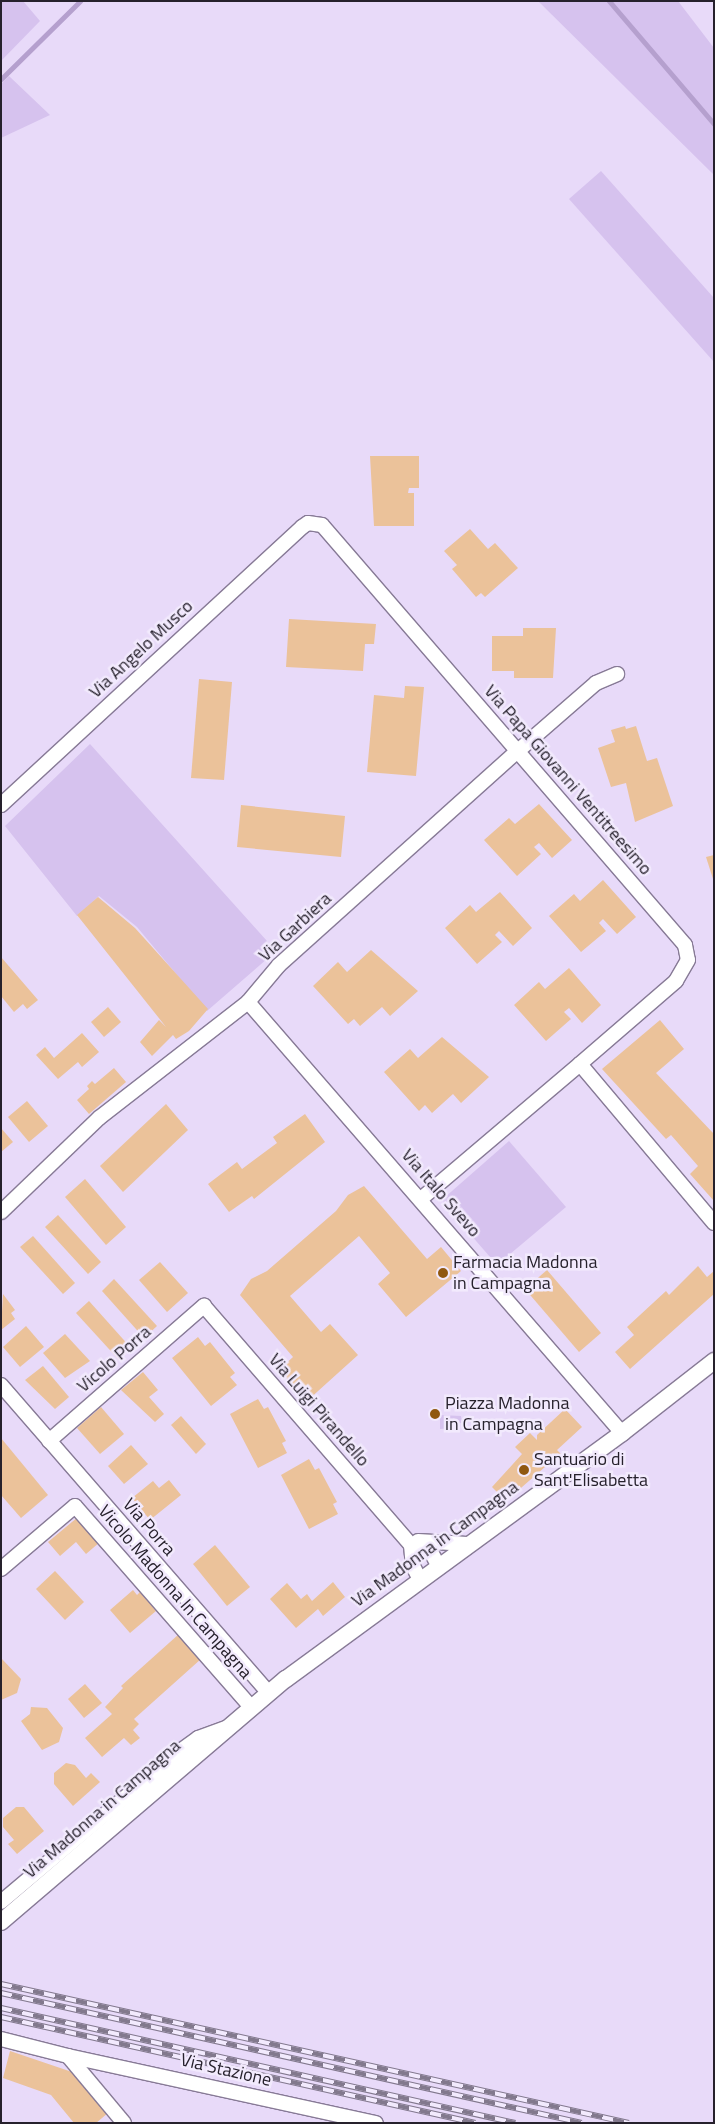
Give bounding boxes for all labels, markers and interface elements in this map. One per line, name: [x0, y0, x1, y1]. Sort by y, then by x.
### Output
street label: Via Angelo Musco: [85, 595, 197, 703]
street label: Via Papa Giovanni Ventitreesimo: [480, 681, 656, 879]
street label: Via Garbiera: [254, 888, 336, 966]
street label: Via Italo Svevo: [397, 1144, 485, 1242]
place label: Farmacia Madonna in Campagna: [453, 1252, 597, 1294]
marker: Farmacia Madonna in Campagna: [437, 1267, 449, 1279]
street label: Vicolo Porra: [73, 1321, 155, 1397]
street label: Via Luigi Pirandello: [264, 1349, 374, 1471]
place label: Piazza Madonna in Campagna: [445, 1393, 570, 1436]
marker: Piazza Madonna in Campagna: [429, 1408, 441, 1420]
place label: Santuario di Sant'Elisabetta: [534, 1449, 648, 1492]
marker: Santuario di Sant'Elisabetta: [518, 1464, 530, 1476]
street label: Via Madonna in Campagna: [347, 1476, 523, 1612]
street label: Via Porra: [118, 1494, 180, 1560]
street label: Vicolo Madonna In Campagna: [94, 1501, 256, 1683]
street label: Via Madonna in Campagna: [19, 1735, 185, 1883]
street label: Via Stazione: [178, 2049, 274, 2091]

